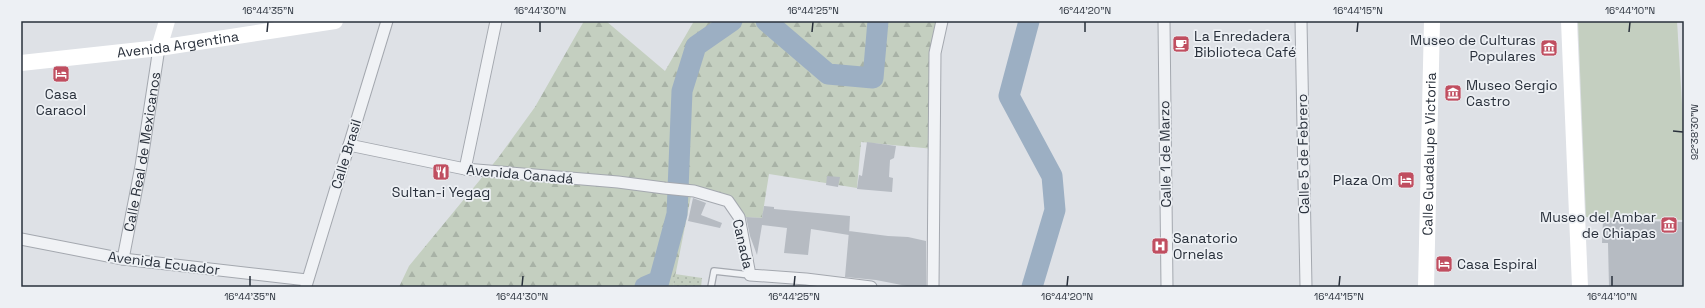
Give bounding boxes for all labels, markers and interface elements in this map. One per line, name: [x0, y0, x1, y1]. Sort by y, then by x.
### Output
text: 16°44'35"N: [242, 4, 294, 17]
text: 16°44'30"N: [514, 4, 566, 17]
text: 16°44'25"N: [787, 4, 839, 17]
text: 16°44'20"N: [1059, 4, 1111, 17]
text: 16°44'15"N: [1333, 4, 1383, 17]
text: 16°44'10"N: [1605, 4, 1655, 17]
street label: Avenida Argentina: [116, 27, 240, 62]
place label: La Enredadera Biblioteca Café: [1194, 27, 1296, 61]
place label: Museo de Culturas Populares: [1410, 31, 1536, 65]
cafe icon: La Enredadera Biblioteca Café: [1171, 34, 1191, 54]
museum icon: Museo de Culturas Populares: [1539, 38, 1559, 58]
hotel icon: Casa Caracol: [51, 64, 71, 84]
street label: Calle Real de Mexicanos: [120, 71, 164, 233]
street label: Calle Guadalupe Victoria: [1418, 72, 1440, 236]
place label: Museo Sergio Castro: [1466, 76, 1558, 110]
museum icon: Museo Sergio Castro: [1443, 83, 1463, 103]
place label: Casa Caracol: [36, 85, 86, 119]
street label: Calle 5 de Febrero: [1293, 94, 1313, 214]
street label: Calle 1 de Marzo: [1155, 100, 1175, 208]
text: 92°38'30"W: [1688, 104, 1701, 160]
street label: Calle Brasil: [327, 117, 365, 191]
street label: Avenida Canadá: [466, 160, 574, 188]
restaurant icon: Sultan-i Yegag: [431, 162, 451, 182]
hotel icon: Plaza Om: [1396, 170, 1416, 190]
place label: Plaza Om: [1333, 171, 1393, 189]
place label: Sultan-i Yegag: [392, 183, 490, 201]
place label: Museo del Ambar de Chiapas: [1540, 208, 1656, 242]
museum icon: Museo del Ambar de Chiapas: [1659, 215, 1679, 235]
street label: Canada: [729, 217, 757, 271]
place label: Sanatorio Ornelas: [1173, 229, 1238, 263]
hospital icon: Sanatorio Ornelas: [1150, 236, 1170, 256]
street label: Avenida Ecuador: [107, 247, 221, 279]
hotel icon: Casa Espiral: [1434, 254, 1454, 274]
place label: Casa Espiral: [1457, 255, 1537, 273]
text: 16°44'35"N: [224, 290, 276, 303]
text: 16°44'30"N: [496, 290, 548, 303]
text: 16°44'25"N: [768, 290, 820, 303]
text: 16°44'20"N: [1041, 290, 1093, 303]
text: 16°44'15"N: [1314, 290, 1364, 303]
text: 16°44'10"N: [1587, 290, 1637, 303]

